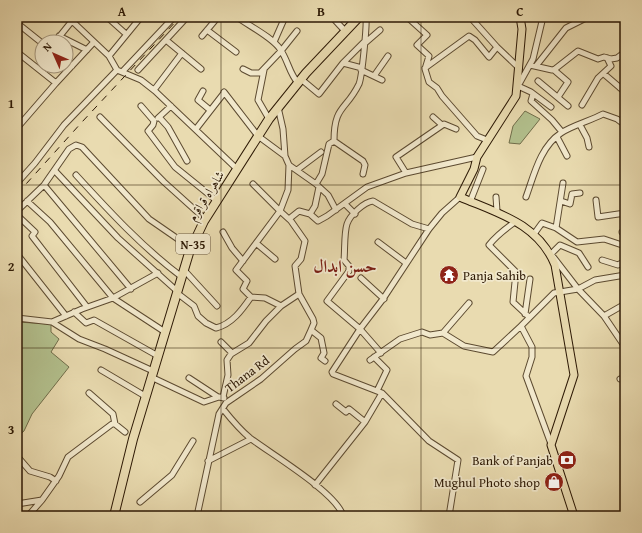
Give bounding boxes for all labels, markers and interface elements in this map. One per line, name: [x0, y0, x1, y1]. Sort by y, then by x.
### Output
text: A: [118, 2, 127, 21]
text: B: [317, 2, 325, 21]
text: C: [516, 2, 524, 21]
north arrow: [34, 34, 74, 74]
text: N: [39, 38, 56, 55]
text: 1: [8, 94, 14, 113]
street label: شاہراہ قراقرم: [183, 167, 231, 226]
road number: N-35: [176, 234, 210, 254]
district label: حسن ابدال: [313, 253, 377, 278]
text: 2: [8, 257, 15, 276]
temple icon: Panja Sahib: [438, 264, 460, 286]
place label: Panja Sahib: [463, 266, 526, 285]
street label: Thana Rd: [221, 351, 273, 397]
text: 3: [8, 420, 14, 439]
bank icon: Bank of Panjab: [556, 449, 578, 471]
place label: Bank of Panjab: [472, 451, 553, 470]
shop icon: Mughul Photo shop: [543, 471, 565, 493]
place label: Mughul Photo shop: [434, 473, 540, 492]

